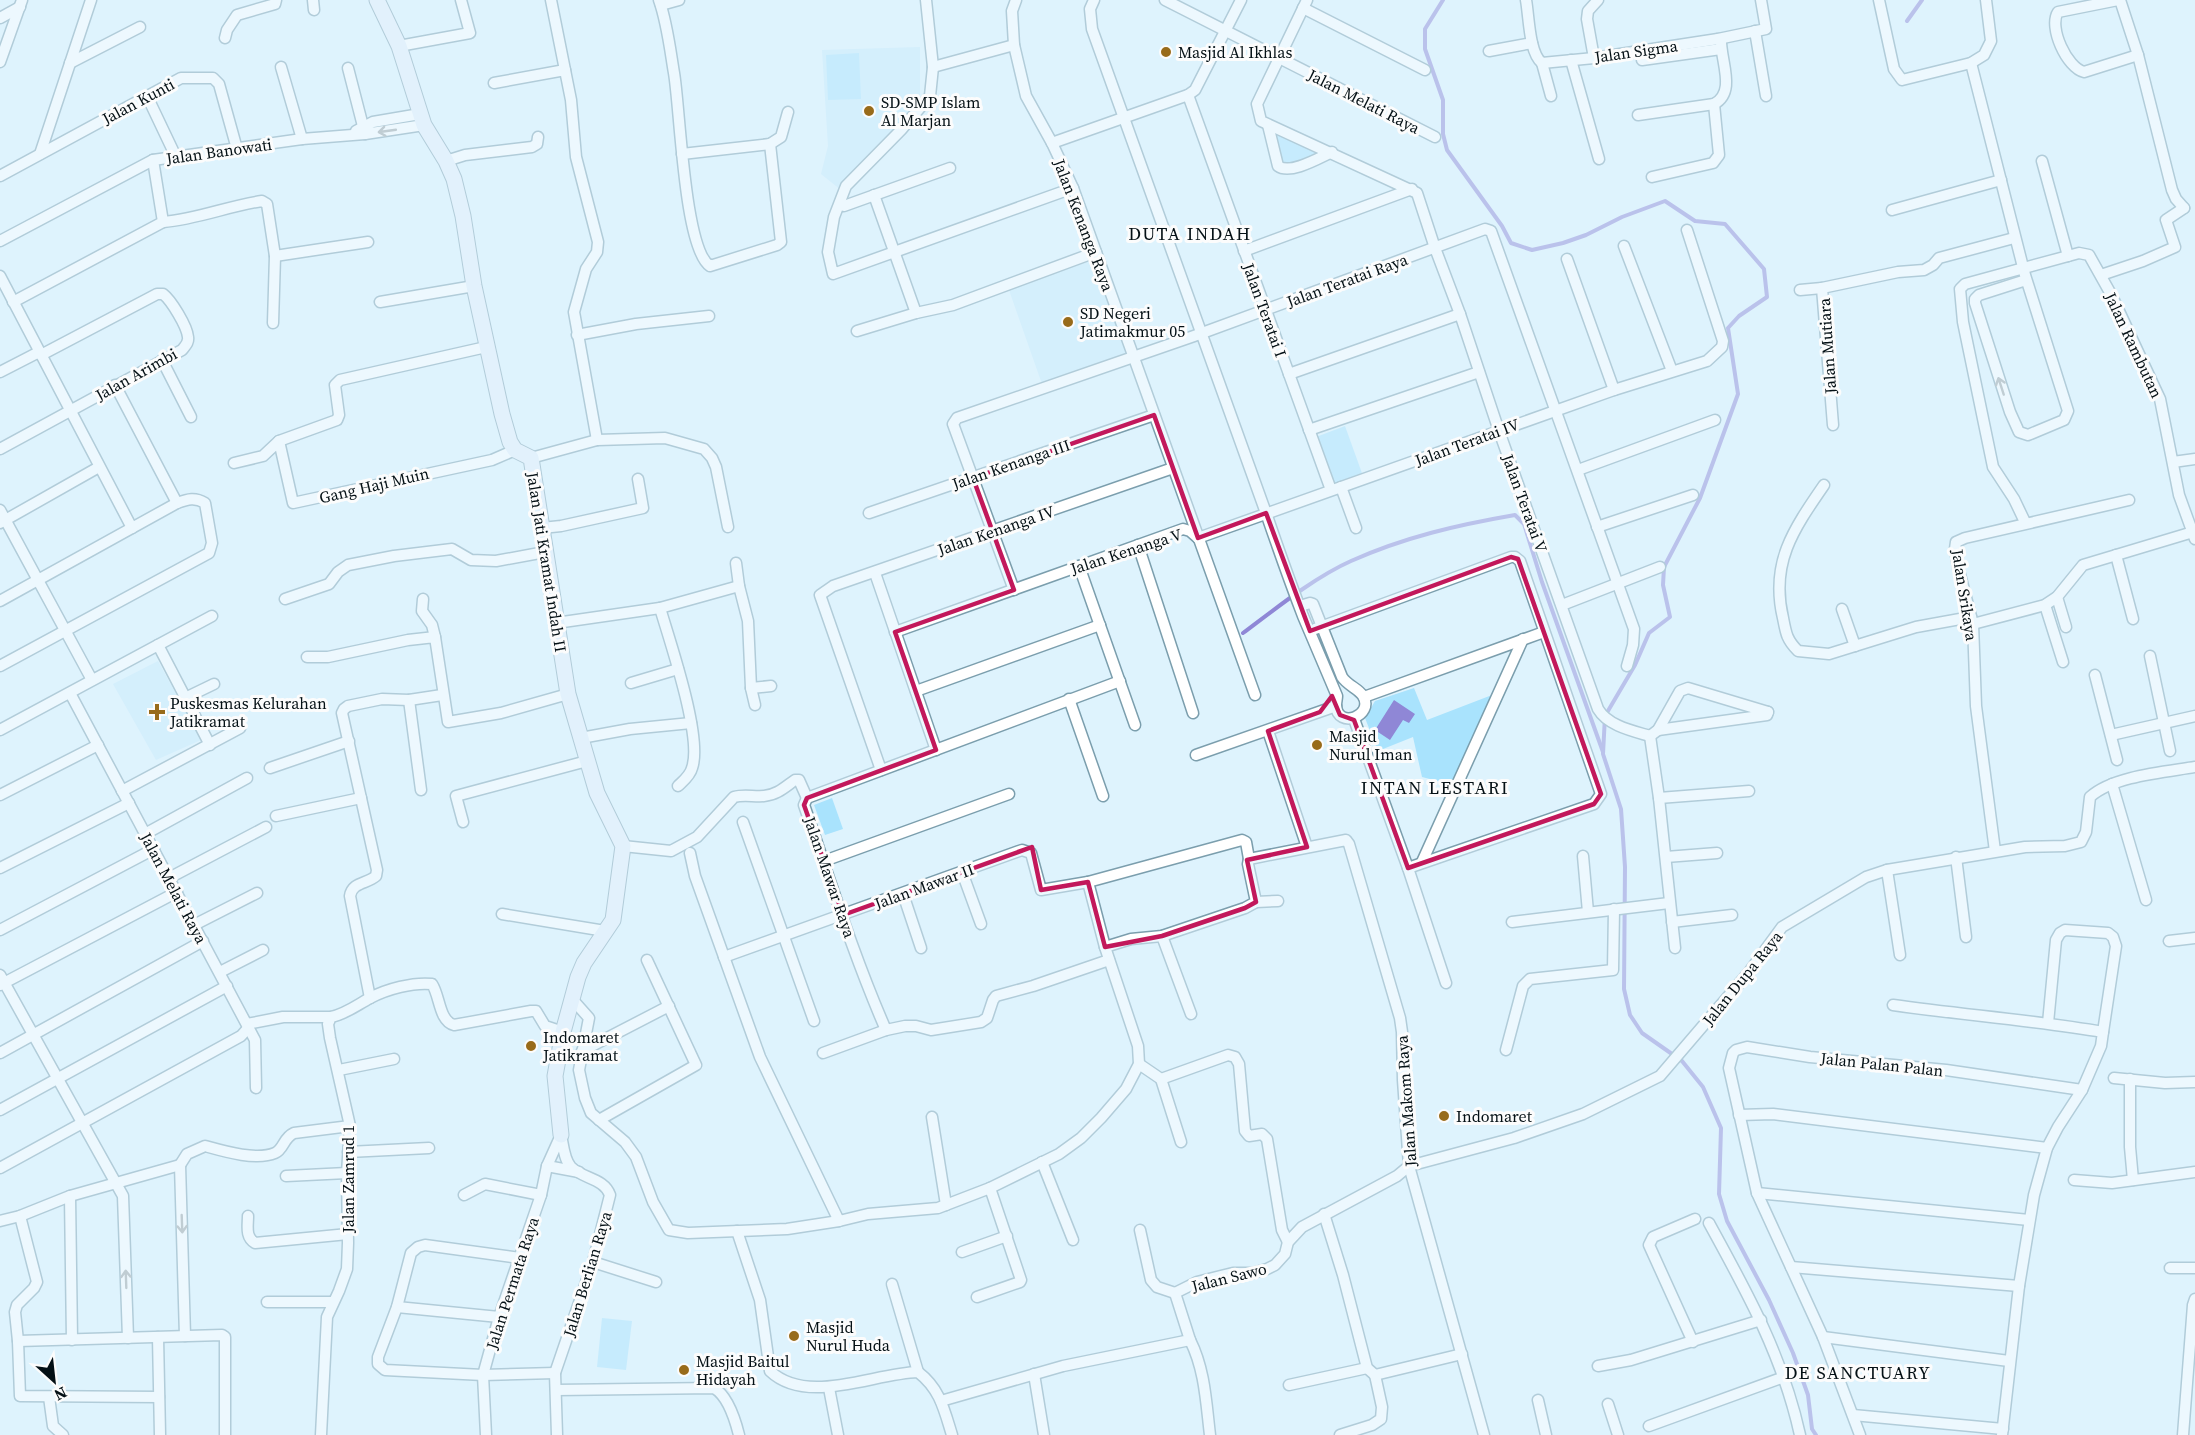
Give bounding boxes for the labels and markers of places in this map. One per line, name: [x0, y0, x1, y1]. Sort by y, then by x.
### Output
place label: Masjid Al Ikhlas: [1178, 41, 1292, 63]
marker: Masjid Al Ikhlas: [1159, 45, 1173, 59]
place label: SD-SMP Islam Al Marjan: [881, 91, 981, 131]
marker: SD-SMP Islam Al Marjan: [862, 104, 876, 118]
place label: SD Negeri Jatimakmur 05: [1079, 302, 1185, 342]
marker: SD Negeri Jatimakmur 05: [1061, 315, 1075, 329]
place label: Puskesmas Kelurahan Jatikramat: [169, 692, 327, 732]
marker: Puskesmas Kelurahan Jatikramat: [148, 703, 166, 721]
place label: Masjid Nurul Iman: [1329, 725, 1413, 765]
marker: Masjid Nurul Iman: [1310, 738, 1324, 752]
place label: Indomaret Jatikramat: [542, 1026, 620, 1066]
marker: Indomaret Jatikramat: [524, 1039, 538, 1053]
place label: Indomaret: [1456, 1105, 1533, 1127]
marker: Indomaret: [1437, 1109, 1451, 1123]
place label: Masjid Nurul Huda: [806, 1316, 891, 1356]
marker: Masjid Nurul Huda: [787, 1329, 801, 1343]
place label: Masjid Baitul Hidayah: [696, 1350, 790, 1390]
marker: Masjid Baitul Hidayah: [677, 1363, 691, 1377]

